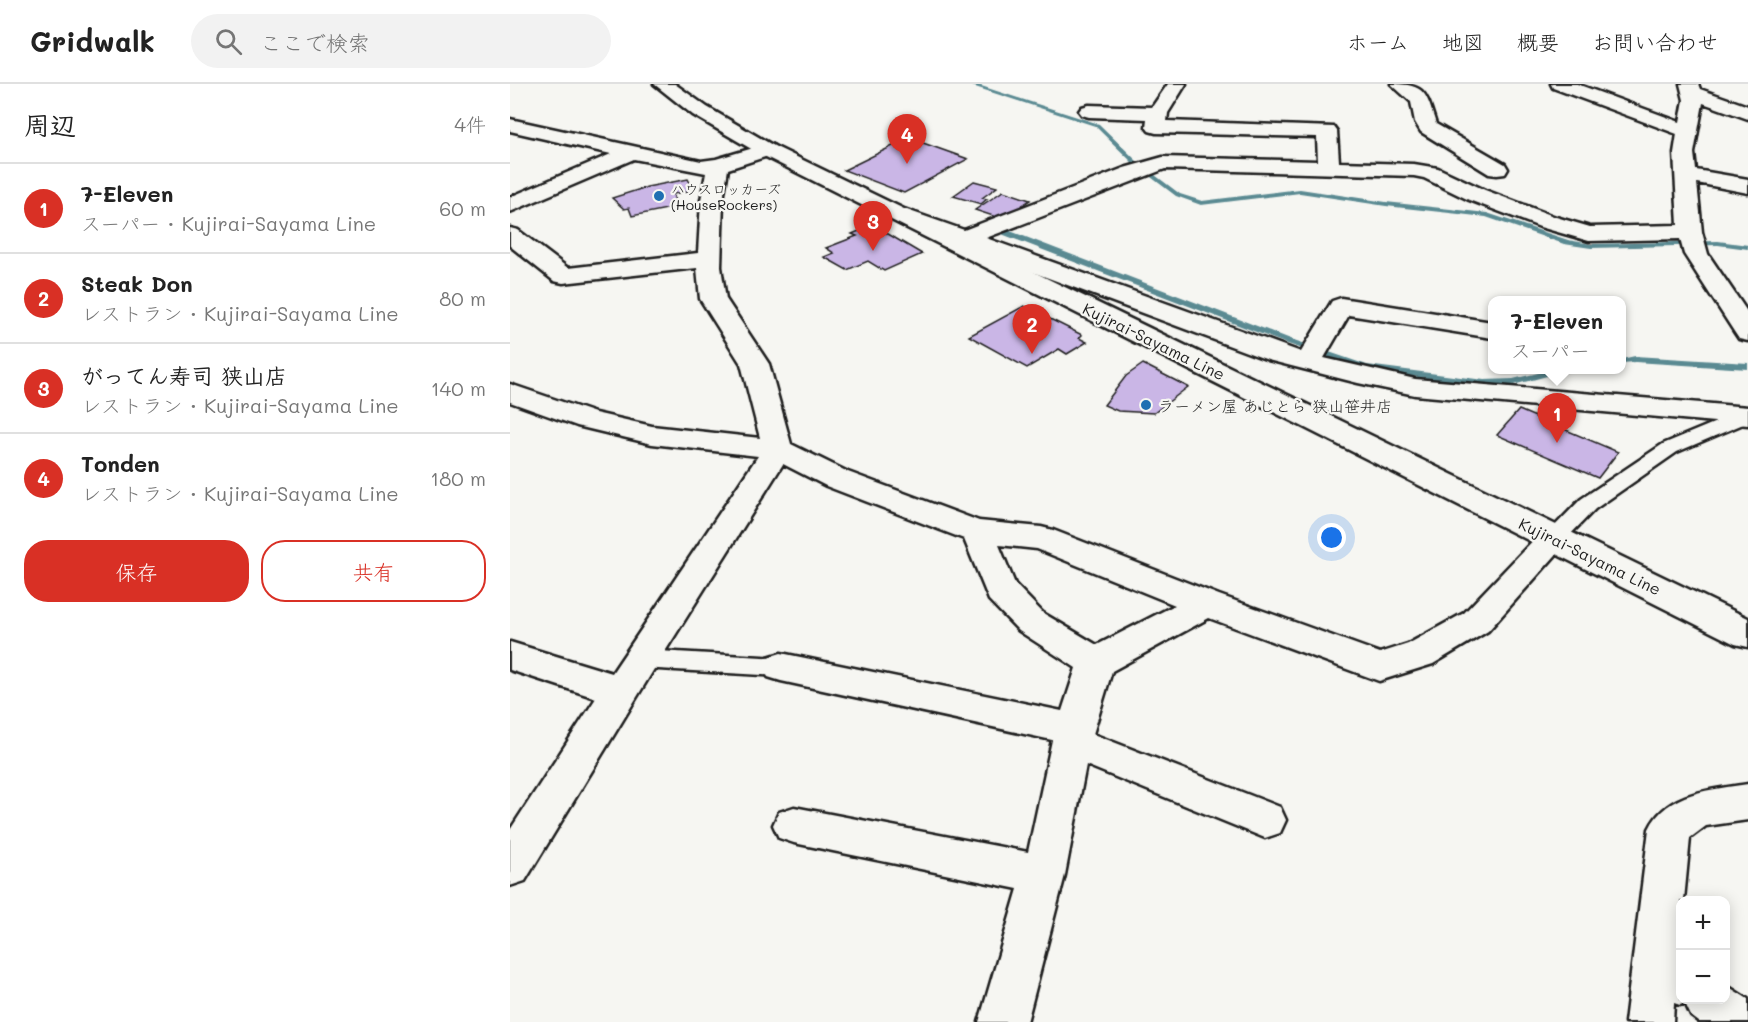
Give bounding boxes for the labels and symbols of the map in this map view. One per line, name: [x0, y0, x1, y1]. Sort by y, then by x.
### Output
pin: 4: [888, 115, 926, 164]
place label: ハウスロッカーズ (HouseRockers): [671, 179, 781, 214]
marker: ハウスロッカーズ (HouseRockers): [652, 189, 666, 203]
pin: 3: [854, 202, 892, 251]
street label: Kujirai-Sayama Line: [1079, 297, 1229, 385]
pin: 2: [1012, 304, 1052, 354]
pin: 1: [1538, 394, 1576, 443]
place label: ラーメン屋 あじとら 狭山笹井店: [1158, 395, 1392, 416]
marker: ラーメン屋 あじとら 狭山笹井店: [1139, 398, 1153, 412]
street label: Kujirai-Sayama Line: [1515, 512, 1665, 600]
your location: [1317, 523, 1346, 552]

